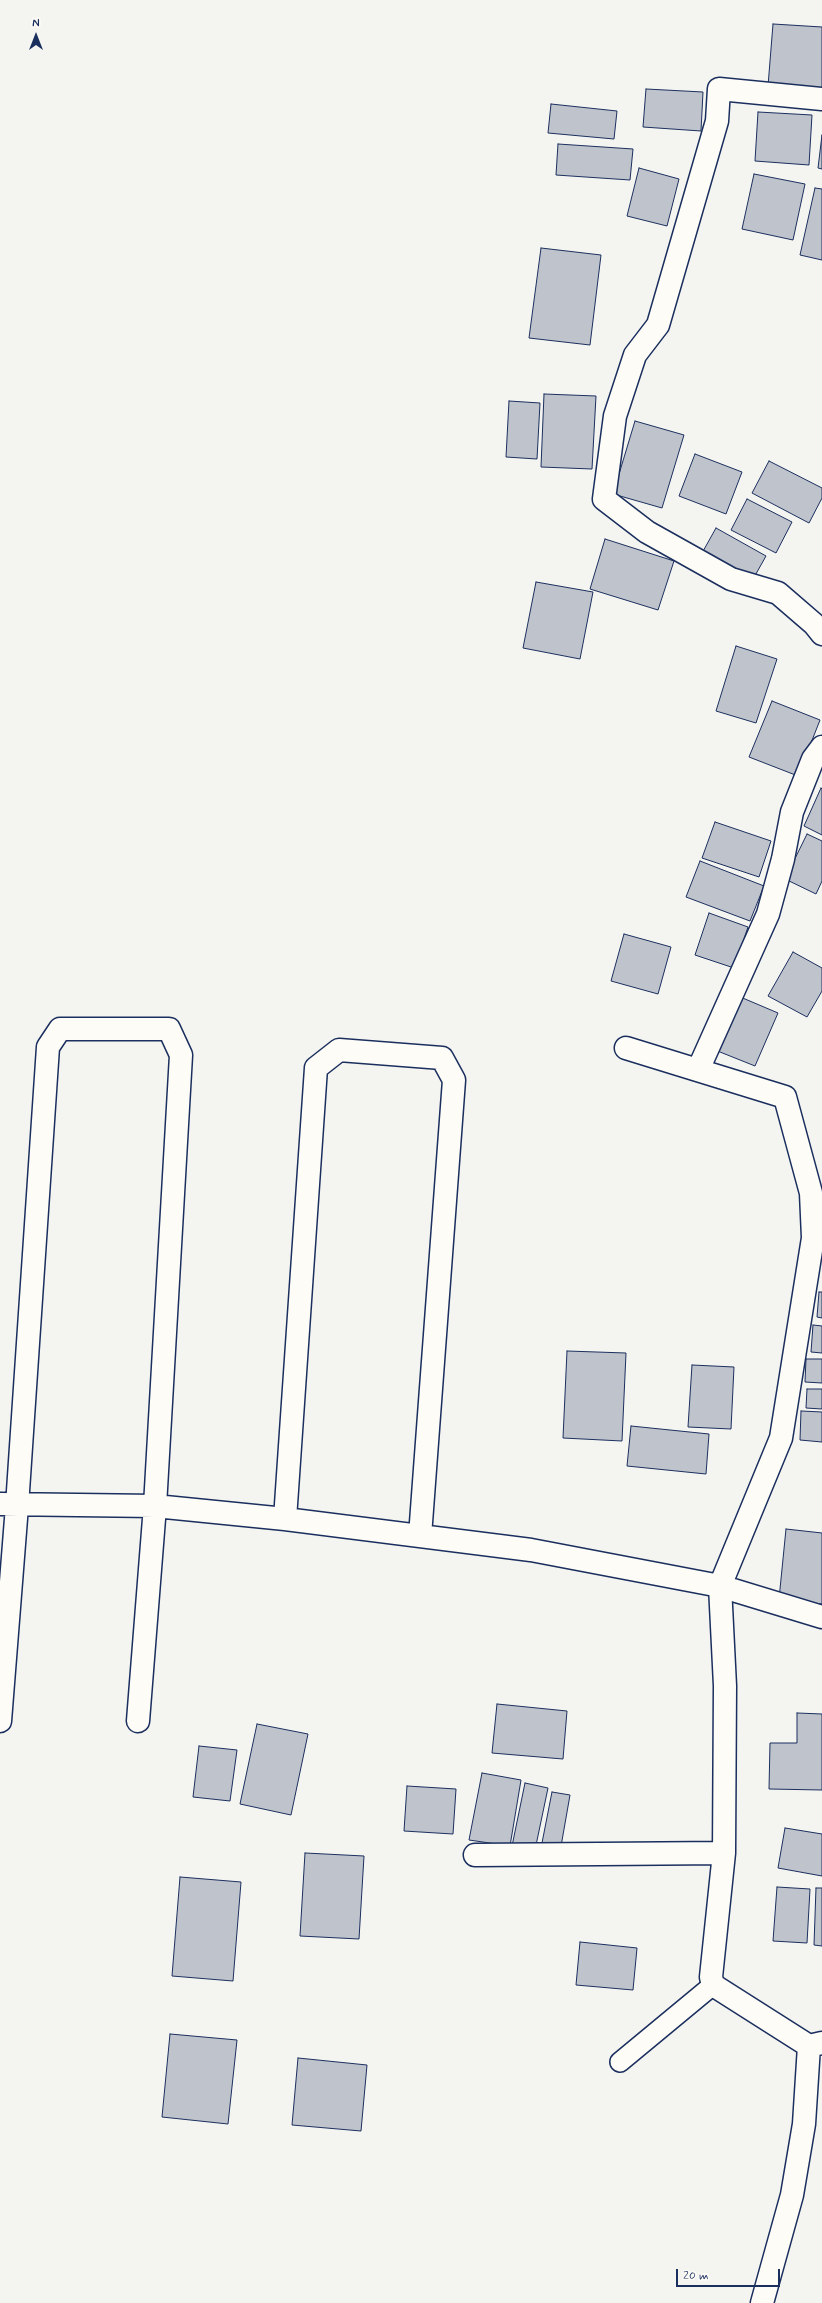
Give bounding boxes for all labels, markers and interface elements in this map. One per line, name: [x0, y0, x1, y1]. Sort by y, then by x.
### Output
north arrow: [16, 16, 56, 56]
text: N: [32, 17, 40, 31]
scale bar: [678, 2261, 782, 2287]
text: 20 m: [683, 2268, 709, 2284]

